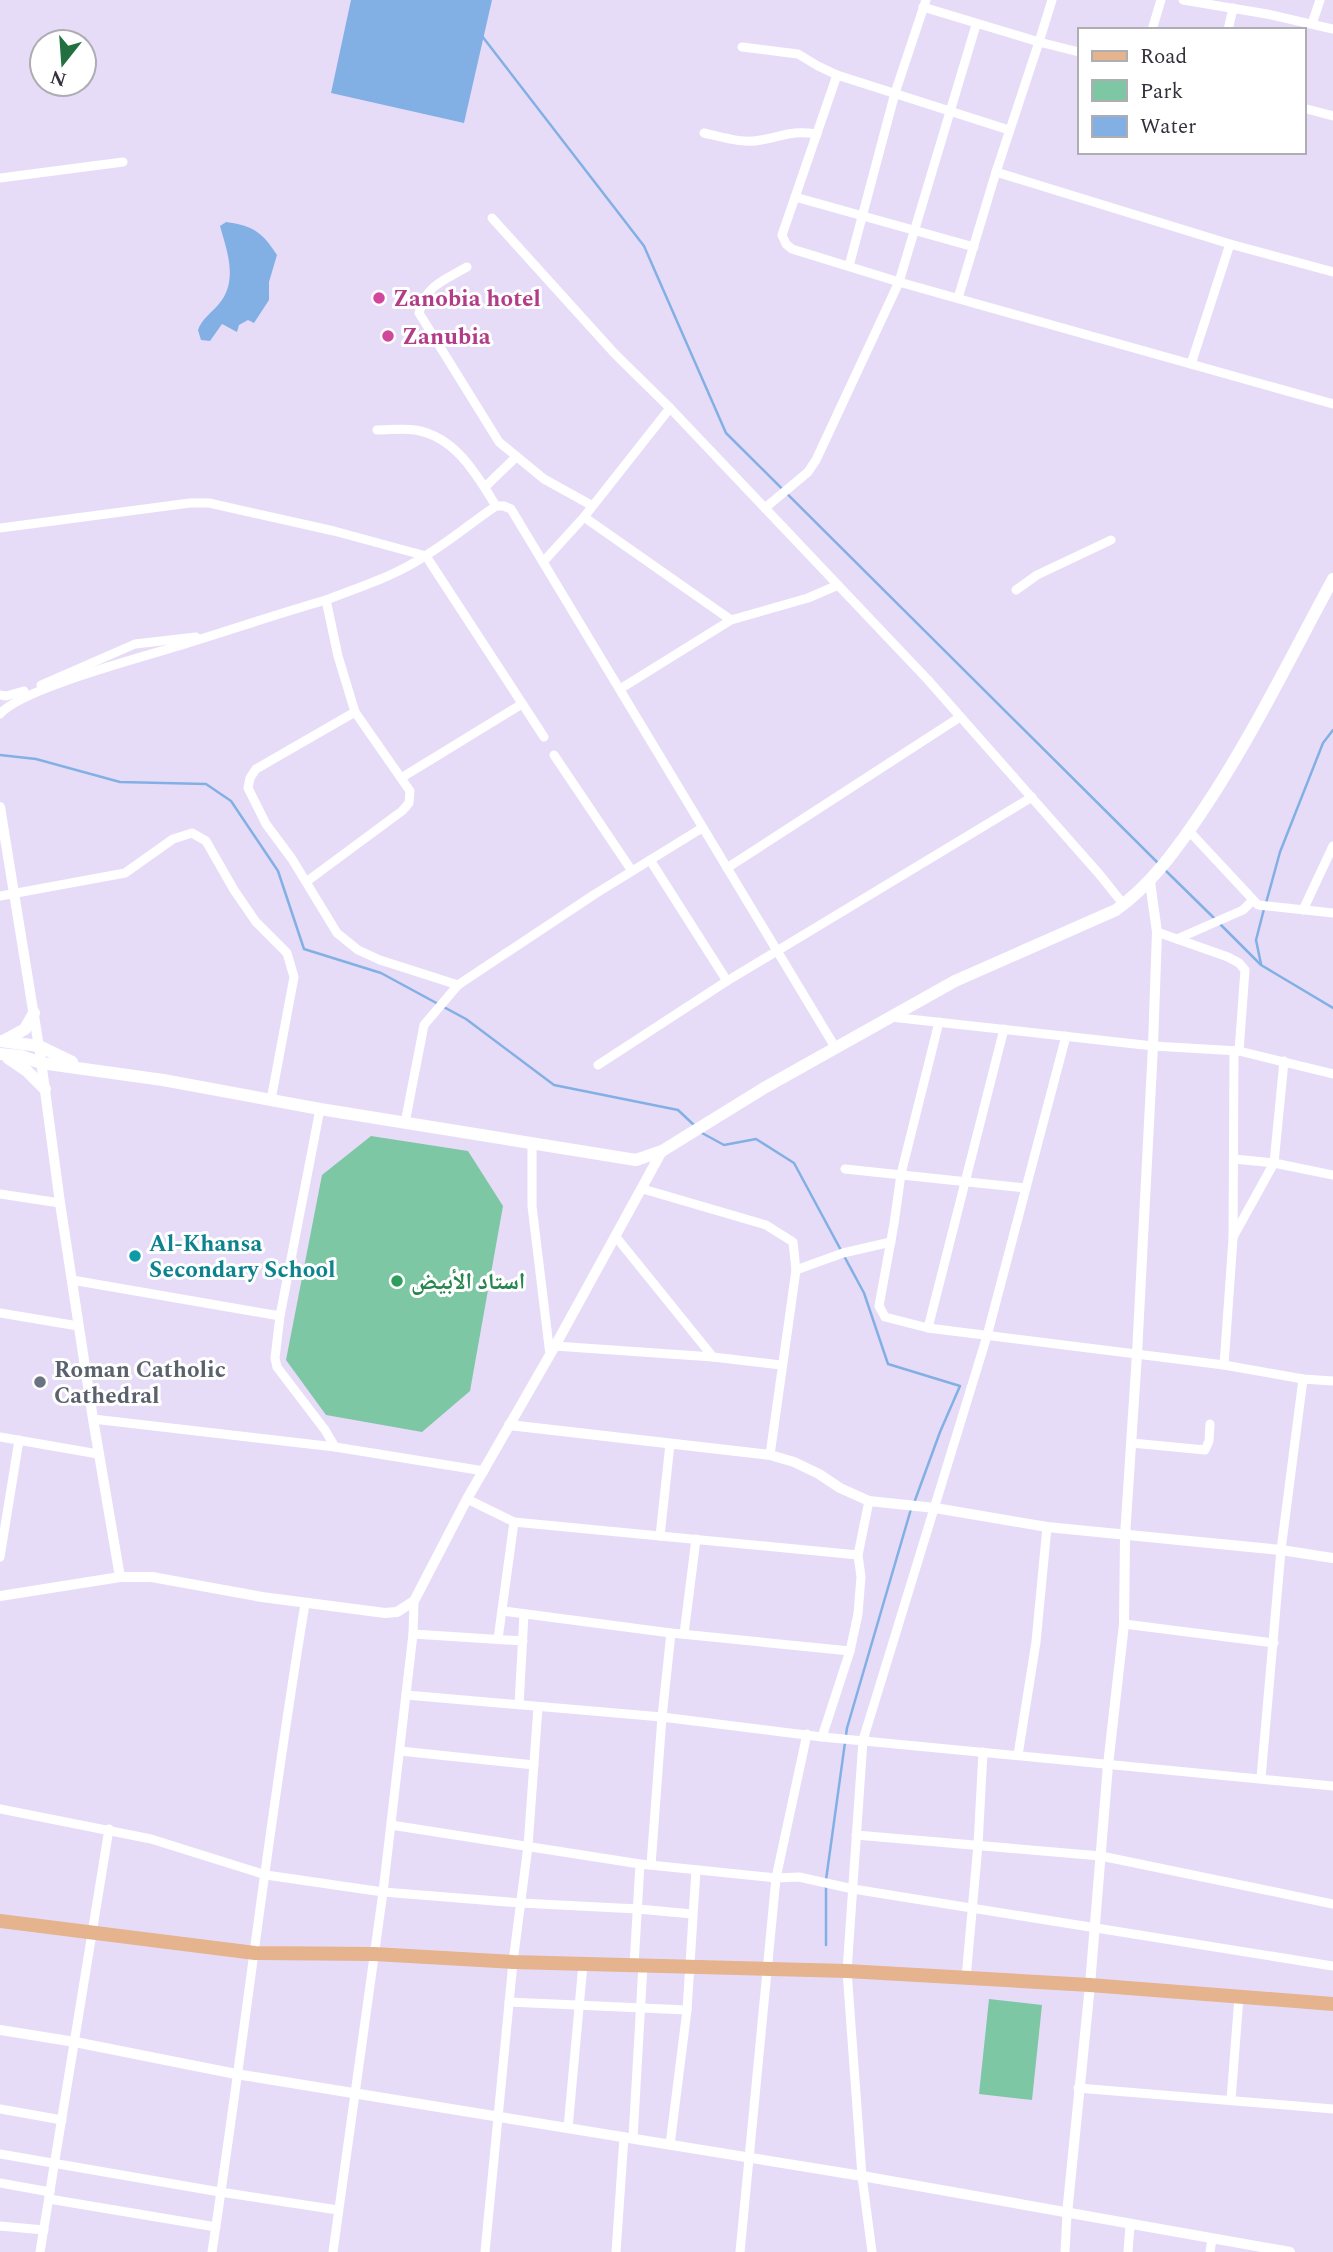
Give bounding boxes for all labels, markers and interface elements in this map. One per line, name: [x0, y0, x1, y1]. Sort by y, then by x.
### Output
north arrow: [28, 28, 98, 98]
legend: [1078, 28, 1305, 154]
text: Road: [1140, 41, 1187, 73]
text: N: [47, 62, 70, 94]
text: Park: [1140, 76, 1184, 108]
text: Water: [1140, 111, 1196, 143]
place label: Zanobia hotel: [393, 282, 541, 317]
marker: Zanobia hotel: [371, 290, 387, 306]
place label: Zanubia: [402, 320, 491, 355]
marker: Zanubia: [380, 328, 396, 344]
place label: Al-Khansa Secondary School: [149, 1227, 336, 1288]
marker: Al-Khansa Secondary School: [127, 1248, 143, 1264]
place label: استاد الأبيض: [411, 1265, 525, 1300]
marker: استاد الأبيض: [389, 1273, 405, 1289]
place label: Roman Catholic Cathedral: [54, 1353, 226, 1414]
marker: Roman Catholic Cathedral: [32, 1374, 48, 1390]

